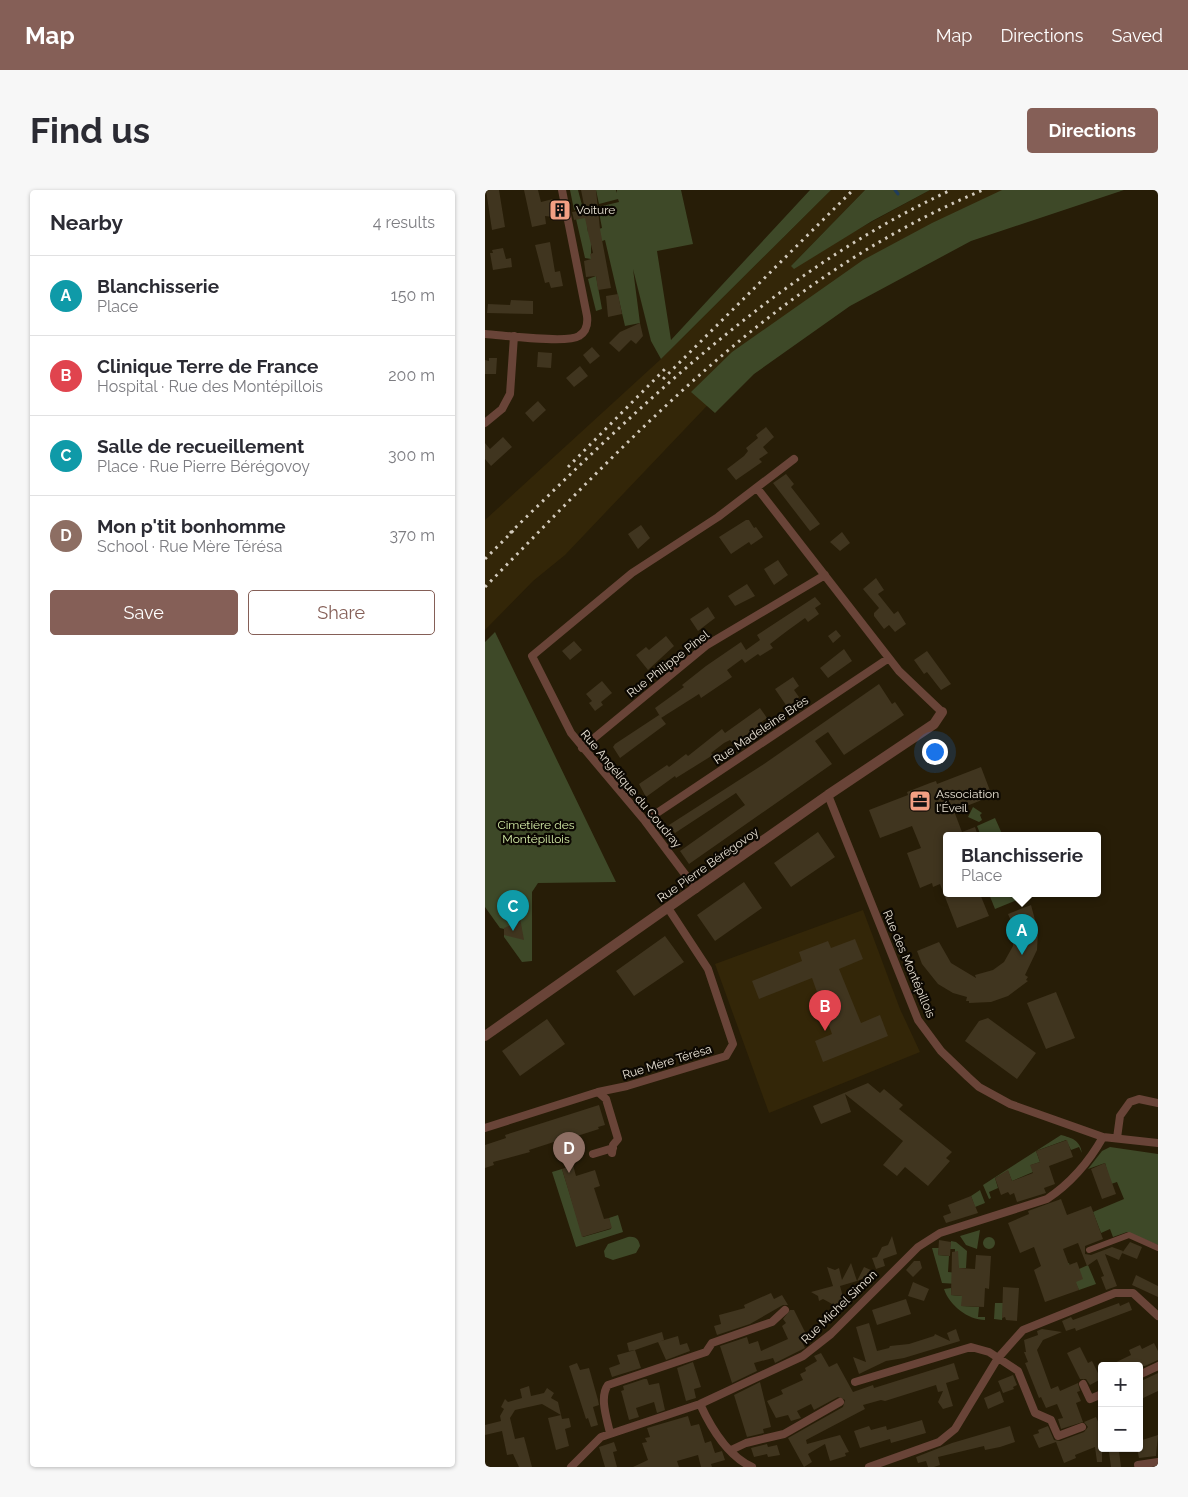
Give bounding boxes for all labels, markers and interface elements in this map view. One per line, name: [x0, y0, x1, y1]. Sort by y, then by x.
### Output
text: Map: [25, 21, 75, 50]
text: Map: [936, 25, 972, 46]
text: Directions: [1000, 25, 1084, 46]
text: Saved: [1112, 25, 1163, 46]
button: Directions: [1027, 108, 1158, 153]
text: Find us: [30, 110, 150, 151]
building icon: Voiture: [548, 198, 572, 222]
place label: Voiture: [576, 203, 615, 217]
text: Nearby: [50, 210, 123, 235]
text: 4 results: [373, 213, 435, 232]
text: Blanchisserie: [97, 275, 219, 297]
text: A: [61, 286, 71, 305]
text: 150 m: [391, 286, 435, 305]
text: Place: [97, 297, 138, 316]
text: Clinique Terre de France: [97, 355, 318, 377]
text: B: [61, 366, 71, 385]
text: 200 m: [388, 366, 435, 385]
text: Hospital · Rue des Montépillois: [97, 377, 323, 396]
text: Salle de recueillement: [97, 435, 304, 457]
text: C: [61, 446, 71, 465]
text: 300 m: [388, 446, 435, 465]
text: Place · Rue Pierre Bérégovoy: [97, 457, 310, 476]
text: Mon p'tit bonhomme: [97, 515, 286, 537]
text: D: [60, 526, 72, 545]
text: 370 m: [389, 526, 435, 545]
text: School · Rue Mère Térésa: [97, 537, 282, 556]
button: Save: [50, 590, 238, 635]
button: Share: [248, 590, 435, 635]
street label: Rue Philippe Pinel: [624, 627, 712, 700]
street label: Rue Madeleine Brès: [711, 693, 811, 767]
street label: Rue Angélique du Coudray: [578, 727, 685, 851]
your location: [922, 739, 948, 765]
place label: Association l'Éveil: [936, 787, 999, 815]
office icon: Association l'Éveil: [908, 789, 932, 813]
park label: Cimetière des Montépillois: [498, 818, 575, 846]
street label: Rue Pierre Bérégovoy: [655, 824, 762, 905]
popup: [943, 832, 1101, 897]
text: Blanchisserie: [961, 844, 1083, 866]
text: Place: [961, 866, 1002, 885]
pin: C: [497, 890, 529, 931]
street label: Rue des Montépillois: [880, 908, 938, 1020]
pin: A: [1006, 914, 1038, 955]
pin: B: [809, 990, 841, 1031]
street label: Rue Mère Térésa: [621, 1042, 713, 1082]
pin: D: [553, 1132, 585, 1173]
street label: Rue Michel Simon: [798, 1267, 880, 1347]
map controls: [1098, 1362, 1143, 1452]
button: +: [1098, 1362, 1143, 1407]
button: −: [1098, 1407, 1143, 1452]

